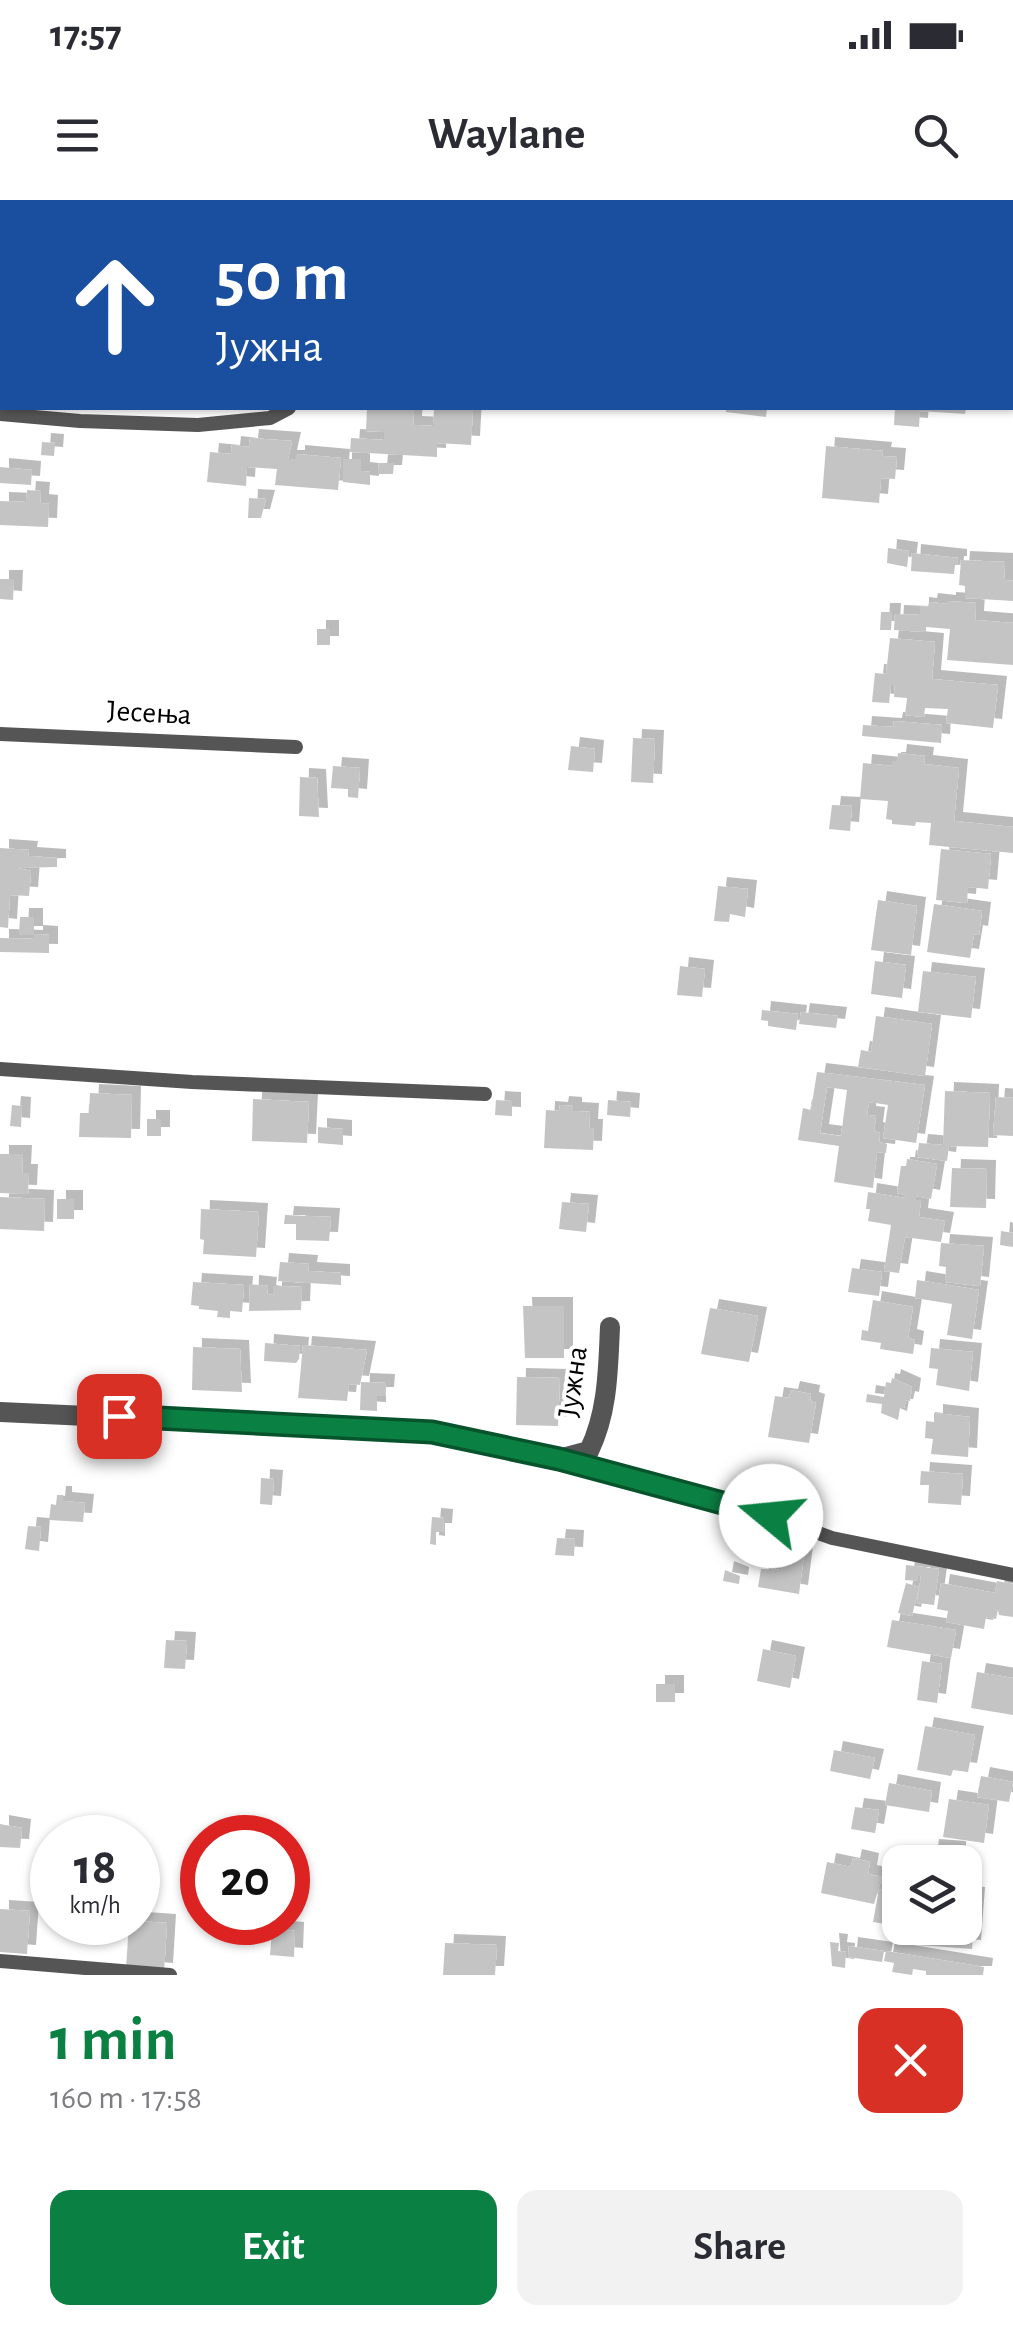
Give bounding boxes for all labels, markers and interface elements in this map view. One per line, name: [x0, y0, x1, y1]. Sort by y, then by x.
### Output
text: 17:57: [50, 16, 122, 54]
icon: menu: [50, 108, 105, 163]
icon: search: [908, 108, 963, 163]
text: Waylane: [428, 112, 585, 157]
icon: ahead: [50, 240, 180, 370]
text: 50 m: [215, 243, 349, 313]
text: Јужна: [215, 325, 323, 370]
street label: Јесења: [106, 696, 192, 730]
street label: Јужна: [553, 1344, 593, 1420]
pin: [77, 1374, 162, 1459]
icon: arrive: [92, 1389, 147, 1444]
position arrow: [719, 1464, 823, 1568]
speed limit sign: 20: [180, 1815, 310, 1945]
text: 18: [74, 1843, 116, 1893]
map controls: [882, 1845, 982, 1945]
button: layers: [882, 1845, 982, 1945]
text: km/h: [69, 1893, 121, 1918]
button: close: [858, 2008, 963, 2113]
text: 1 min: [50, 2011, 176, 2071]
text: 160 m · 17:58: [50, 2082, 202, 2114]
button: Exit: [50, 2190, 497, 2305]
button: Share: [517, 2190, 963, 2305]

